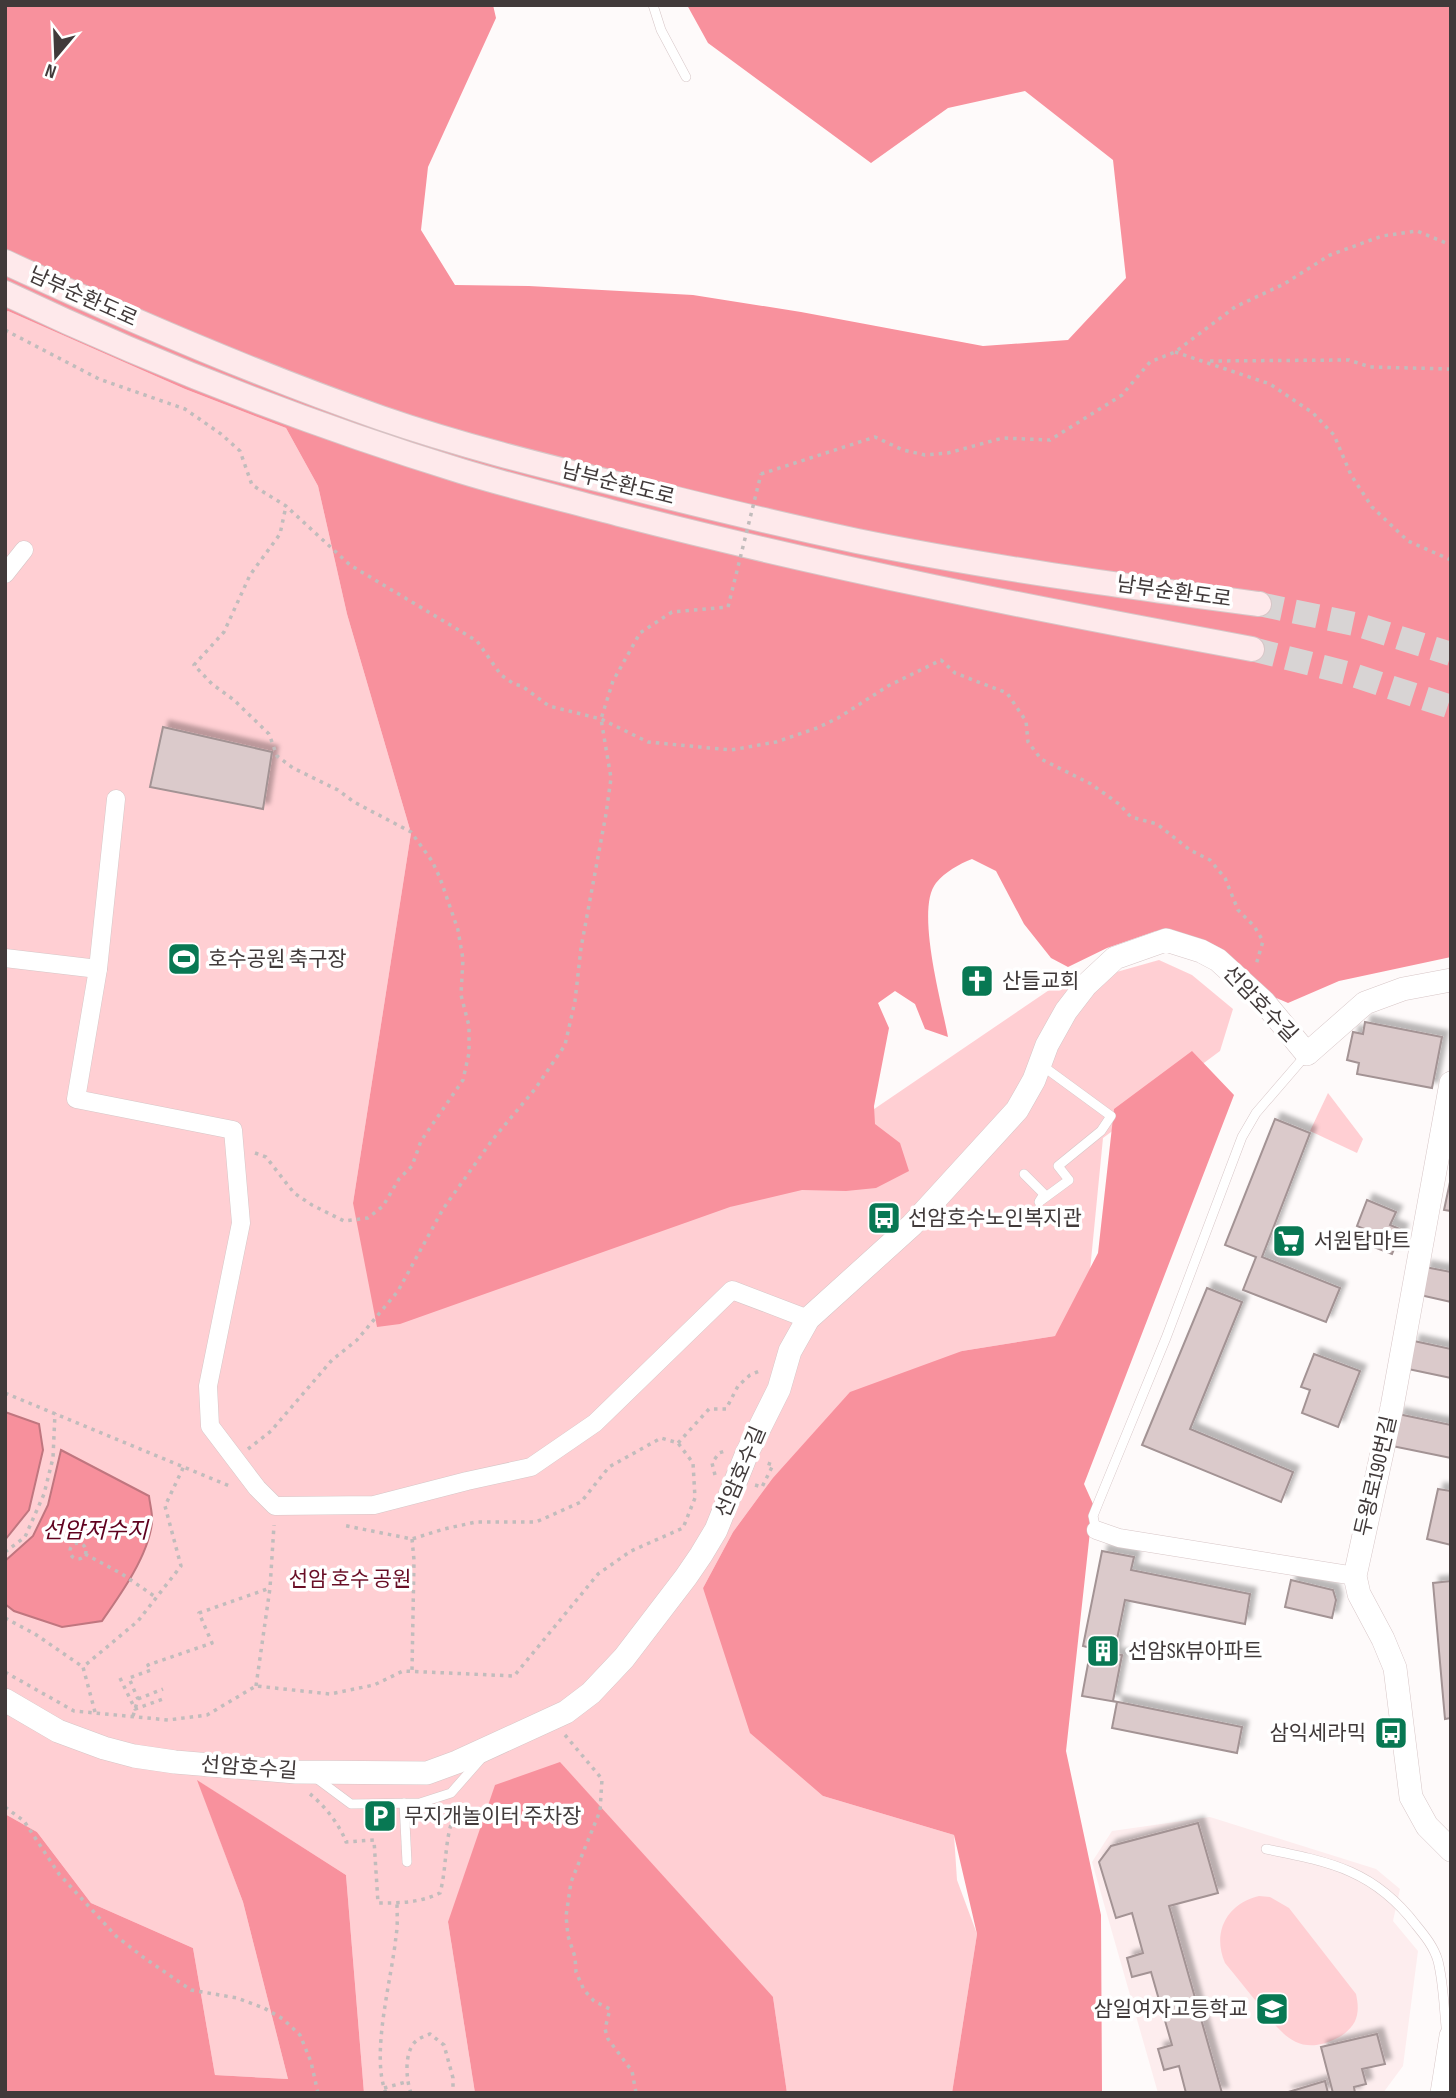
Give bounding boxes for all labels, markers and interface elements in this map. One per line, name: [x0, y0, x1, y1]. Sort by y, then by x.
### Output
north arrow: [21, 21, 91, 91]
text: N: [42, 58, 59, 83]
street label: 남부순환도로: [25, 262, 141, 332]
street label: 남부순환도로: [559, 458, 677, 510]
street label: 남부순환도로: [1115, 572, 1233, 612]
sports icon: 호수공원 축구장: [165, 940, 203, 978]
place label: 호수공원 축구장: [208, 947, 347, 972]
street label: 선암호수길: [1217, 961, 1303, 1047]
church icon: 산들교회: [958, 962, 996, 1000]
place label: 산들교회: [1002, 969, 1079, 994]
bus stop icon: 선암호수노인복지관: [865, 1199, 903, 1237]
place label: 선암호수노인복지관: [908, 1206, 1082, 1231]
supermarket icon: 서원탑마트: [1270, 1222, 1308, 1260]
place label: 서원탑마트: [1314, 1229, 1411, 1254]
street label: 두왕로190번길: [1350, 1413, 1402, 1539]
street label: 선암호수길: [711, 1423, 771, 1521]
water label: 선암저수지: [42, 1517, 150, 1545]
park label: 선암 호수 공원: [289, 1567, 411, 1592]
building icon: 선암SK뷰아파트: [1084, 1632, 1122, 1670]
place label: 선암SK뷰아파트: [1128, 1639, 1262, 1664]
bus stop icon: 삼익세라믹: [1372, 1714, 1410, 1752]
place label: 삼익세라믹: [1269, 1721, 1366, 1746]
street label: 선암호수길: [200, 1752, 298, 1784]
parking icon: 무지개놀이터 주차장: [361, 1797, 399, 1835]
place label: 무지개놀이터 주차장: [404, 1804, 581, 1829]
school or university icon: 삼일여자고등학교: [1253, 1990, 1291, 2028]
place label: 삼일여자고등학교: [1093, 1997, 1248, 2022]

